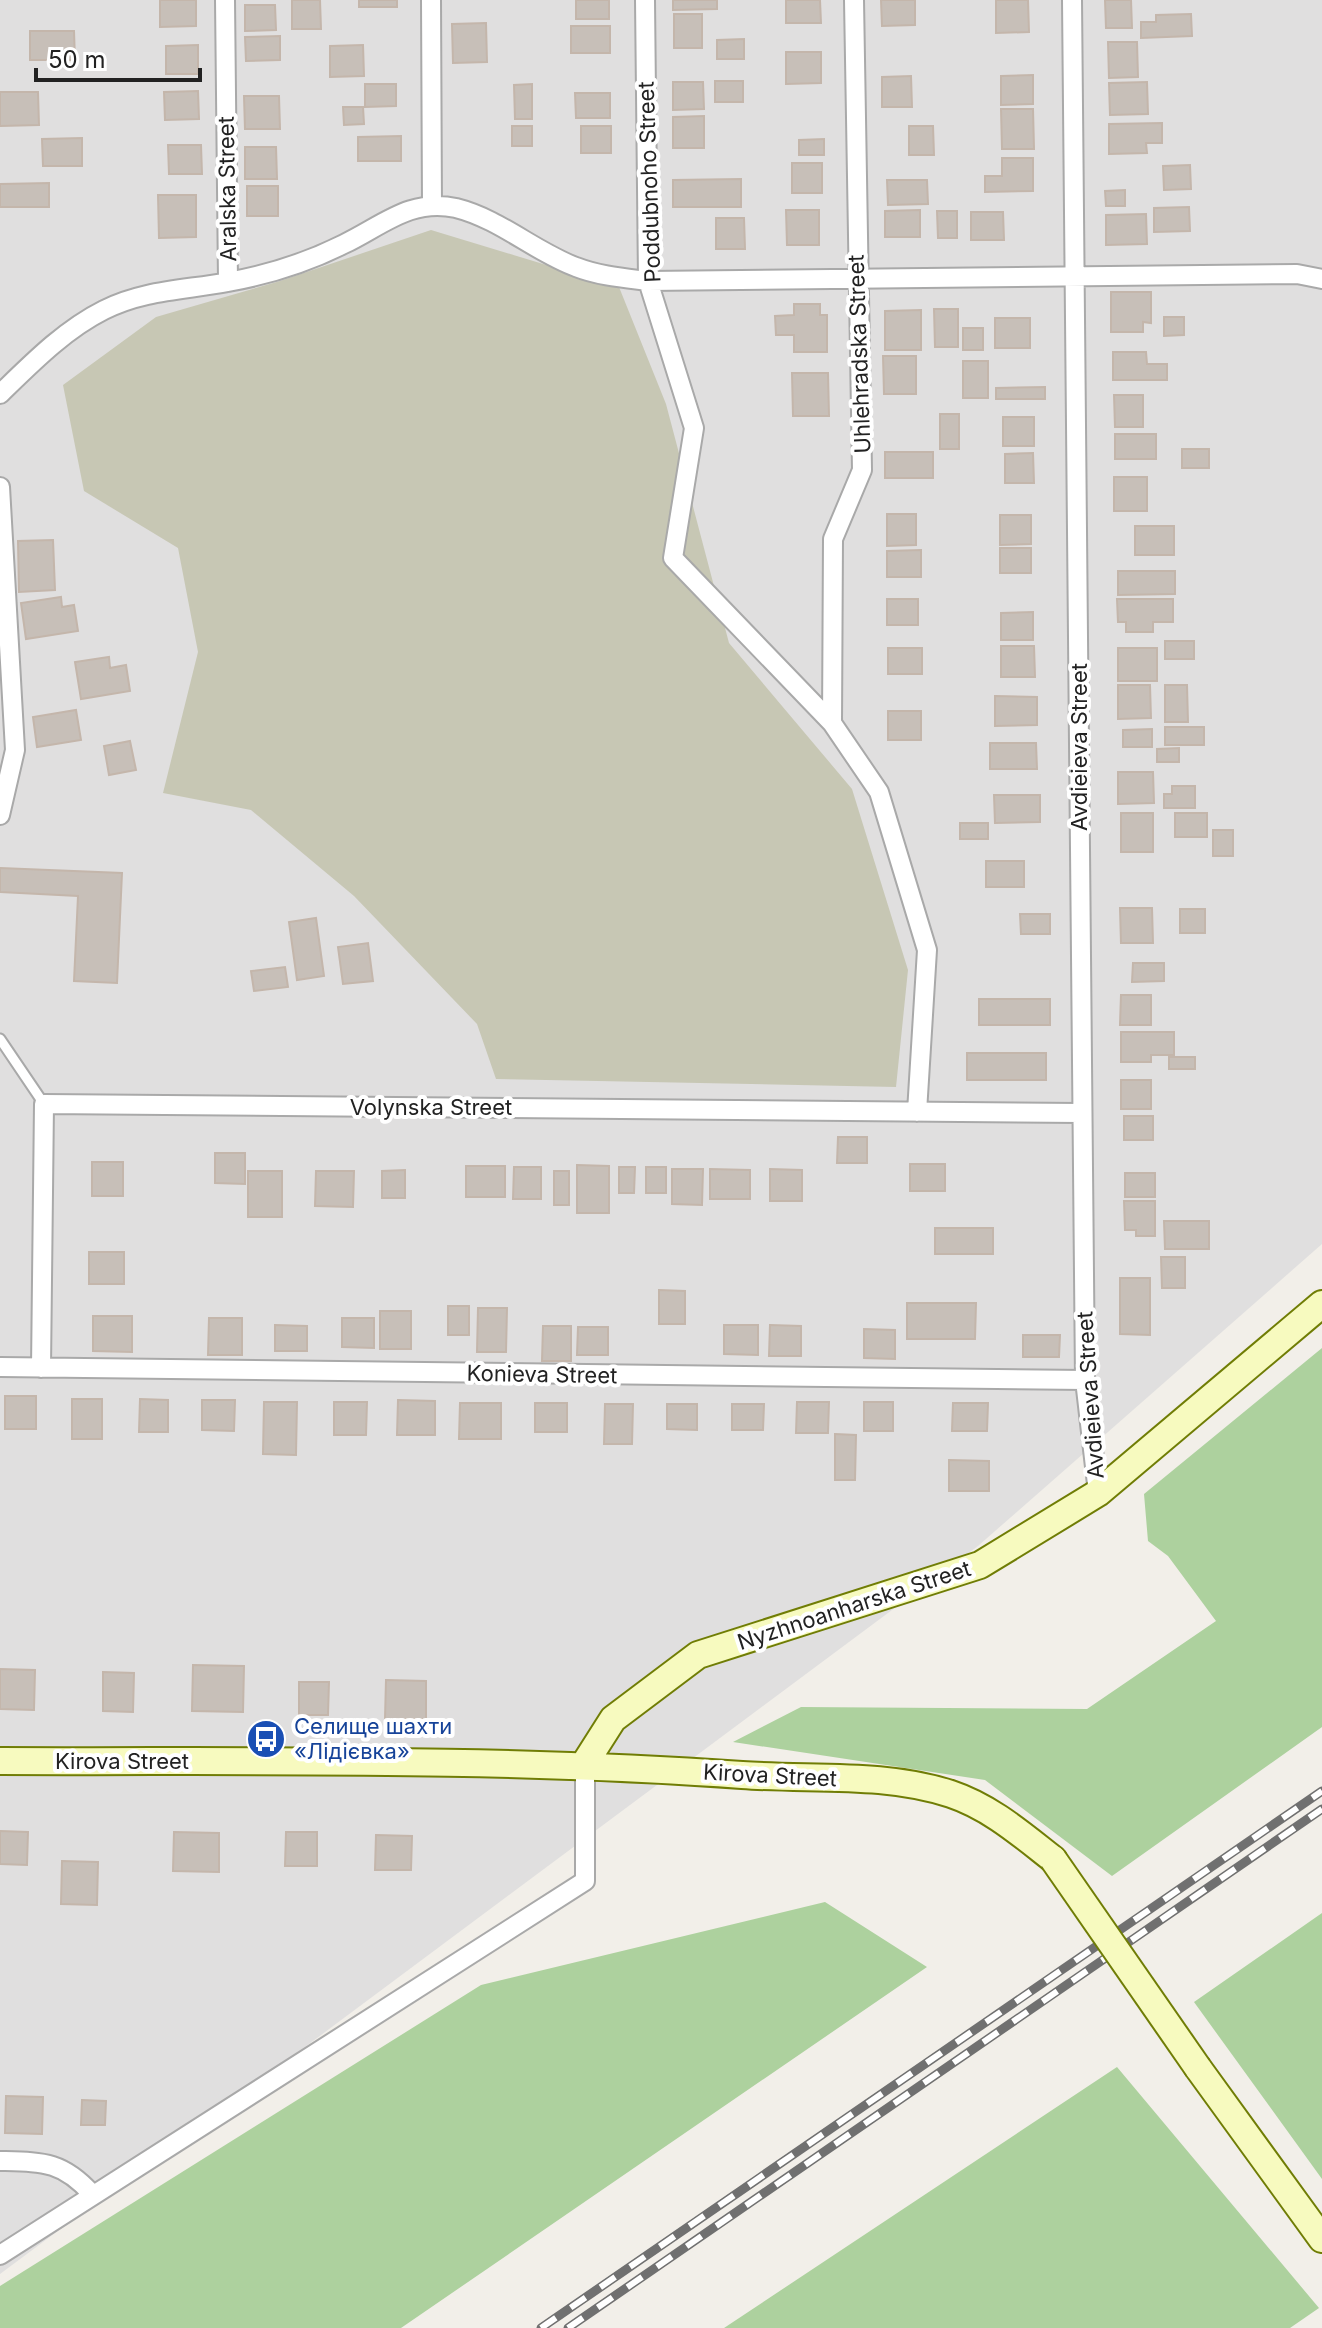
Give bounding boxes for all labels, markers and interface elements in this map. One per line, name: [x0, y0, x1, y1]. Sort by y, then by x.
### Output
scale bar: [36, 32, 200, 82]
text: 50 m: [48, 45, 106, 74]
street label: Poddubnoho Street: [632, 81, 666, 283]
street label: Aralska Street: [213, 116, 241, 262]
street label: Uhlehradska Street: [843, 254, 875, 454]
street label: Avdieieva Street: [1066, 663, 1092, 831]
street label: Volynska Street: [350, 1094, 512, 1120]
street label: Avdieieva Street: [1071, 1310, 1109, 1480]
street label: Konieva Street: [466, 1360, 618, 1388]
street label: Nyzhnoanharska Street: [734, 1555, 974, 1655]
place label: Селище шахти «Лідієвка»: [294, 1713, 452, 1764]
bus stop icon: Селище шахти «Лідієвка»: [245, 1718, 287, 1760]
street label: Kirova Street: [55, 1748, 189, 1774]
street label: Kirova Street: [702, 1759, 838, 1791]

